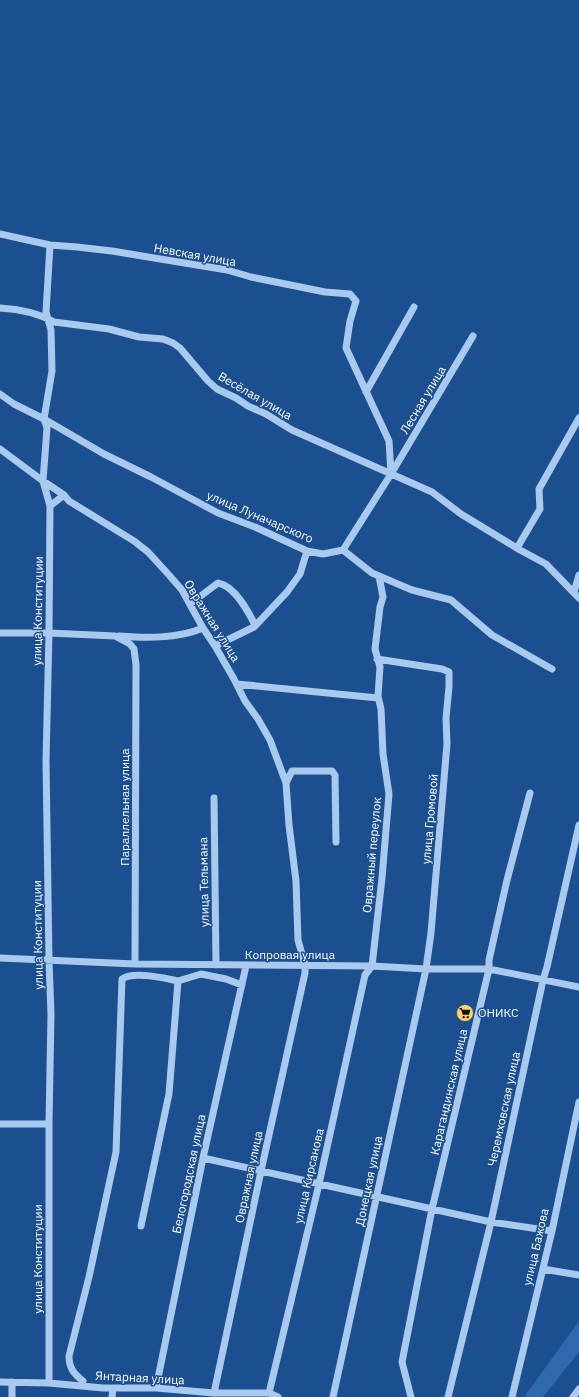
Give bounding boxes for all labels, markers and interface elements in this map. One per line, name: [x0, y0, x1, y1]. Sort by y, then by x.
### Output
street label: Невская улица: [153, 240, 238, 269]
street label: Лесная улица: [396, 362, 449, 437]
street label: Весёлая улица: [216, 368, 295, 423]
street label: улица Луначарского: [205, 487, 316, 546]
street label: улица Конституции: [29, 556, 46, 666]
street label: Овражная улица: [181, 577, 244, 665]
street label: Параллельная улица: [117, 748, 132, 866]
street label: улица Громовой: [418, 773, 441, 865]
street label: Овражный переулок: [359, 796, 384, 914]
street label: улица Тельмана: [195, 836, 212, 927]
street label: улица Конституции: [29, 880, 46, 990]
street label: Копровая улица: [245, 947, 336, 962]
supermarket icon: ОНИКС: [455, 1003, 475, 1023]
place label: ОНИКС: [478, 1005, 519, 1020]
street label: Карагандинская улица: [427, 1027, 470, 1156]
street label: Черемховская улица: [484, 1050, 523, 1168]
street label: Белогородская улица: [169, 1112, 209, 1235]
street label: улица Кирсанова: [290, 1126, 327, 1225]
street label: Овражная улица: [231, 1129, 266, 1224]
street label: Донецкая улица: [352, 1134, 385, 1227]
street label: улица Конституции: [30, 1204, 45, 1314]
street label: улица Бажова: [519, 1206, 552, 1287]
street label: Янтарная улица: [95, 1368, 186, 1387]

